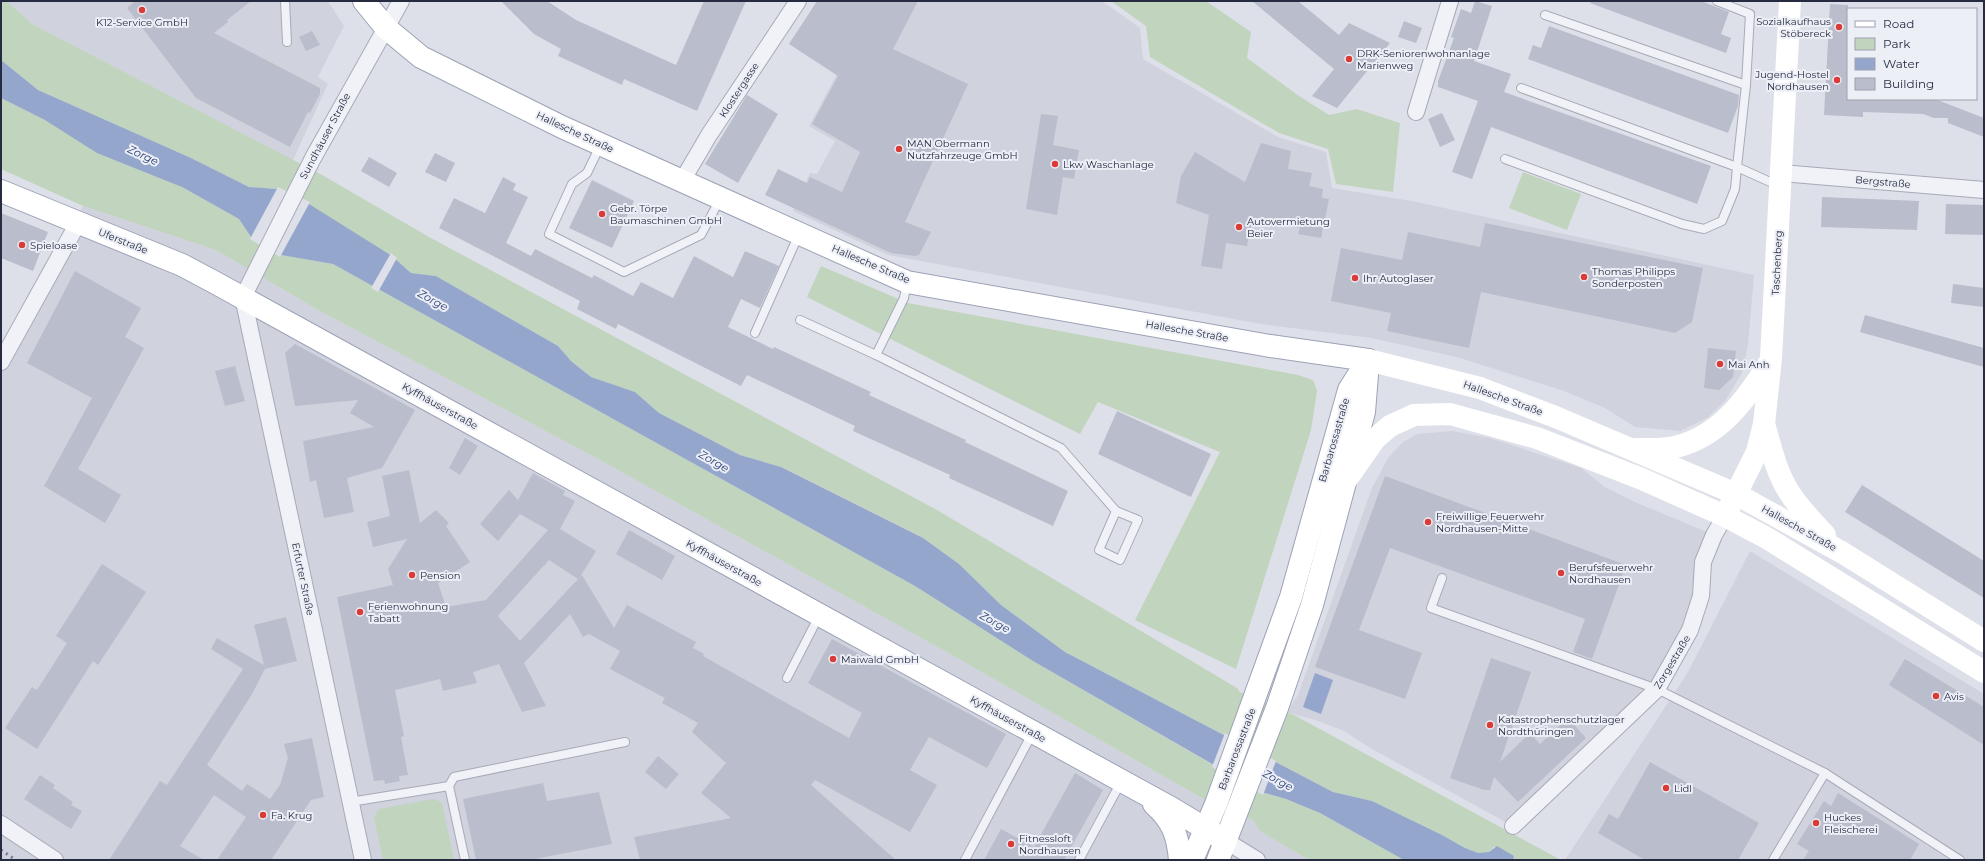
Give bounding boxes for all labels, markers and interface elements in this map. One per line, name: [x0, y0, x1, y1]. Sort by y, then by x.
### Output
marker: K12-Service GmbH: [137, 5, 147, 15]
legend: [1847, 8, 1977, 100]
place label: Sozialkaufhaus Stöbereck: [1756, 15, 1831, 40]
place label: K12-Service GmbH: [96, 16, 188, 29]
text: Road: [1883, 16, 1914, 31]
marker: Sozialkaufhaus Stöbereck: [1834, 22, 1844, 32]
text: Park: [1883, 36, 1911, 51]
place label: DRK-Seniorenwohnanlage Marienweg: [1357, 47, 1490, 72]
marker: DRK-Seniorenwohnanlage Marienweg: [1344, 54, 1354, 64]
text: Water: [1883, 56, 1920, 71]
street label: Klostergasse: [716, 60, 762, 120]
place label: Jugend-Hostel Nordhausen: [1754, 68, 1829, 93]
marker: Jugend-Hostel Nordhausen: [1832, 75, 1842, 85]
text: Building: [1883, 76, 1934, 91]
street label: Sundhäuser Straße: [297, 91, 353, 181]
street label: Hallesche Straße: [534, 108, 616, 156]
place label: MAN Obermann Nutzfahrzeuge GmbH: [907, 137, 1018, 162]
water label: Zorge: [124, 141, 161, 168]
marker: MAN Obermann Nutzfahrzeuge GmbH: [894, 144, 904, 154]
place label: Lkw Waschanlage: [1063, 158, 1154, 171]
marker: Lkw Waschanlage: [1050, 159, 1060, 169]
street label: Bergstraße: [1855, 173, 1911, 191]
place label: Gebr. Törpe Baumaschinen GmbH: [610, 202, 722, 227]
marker: Gebr. Törpe Baumaschinen GmbH: [597, 209, 607, 219]
place label: Autovermietung Beier: [1247, 215, 1330, 240]
marker: Autovermietung Beier: [1234, 222, 1244, 232]
street label: Uferstraße: [96, 225, 150, 257]
street label: Taschenberg: [1769, 230, 1785, 296]
place label: Spieloase: [30, 239, 77, 252]
marker: Spieloase: [17, 240, 27, 250]
street label: Hallesche Straße: [830, 242, 912, 286]
place label: Thomas Philipps Sonderposten: [1592, 265, 1675, 290]
place label: Ihr Autoglaser: [1363, 272, 1434, 285]
marker: Thomas Philipps Sonderposten: [1579, 272, 1589, 282]
marker: Ihr Autoglaser: [1350, 273, 1360, 283]
water label: Zorge: [415, 286, 451, 314]
street label: Hallesche Straße: [1145, 317, 1229, 345]
place label: Mai Anh: [1728, 358, 1769, 371]
marker: Mai Anh: [1715, 359, 1725, 369]
street label: Hallesche Straße: [1461, 378, 1545, 418]
street label: Kyffhäuserstraße: [400, 380, 480, 432]
street label: Barbarossastraße: [1316, 396, 1352, 484]
water label: Zorge: [696, 446, 732, 475]
street label: Hallesche Straße: [1759, 502, 1839, 554]
place label: Freiwillige Feuerwehr Nordhausen-Mitte: [1436, 510, 1544, 535]
marker: Freiwillige Feuerwehr Nordhausen-Mitte: [1423, 517, 1433, 527]
street label: Kyffhäuserstraße: [684, 537, 764, 589]
street label: Erfurter Straße: [289, 541, 317, 617]
place label: Berufsfeuerwehr Nordhausen: [1569, 561, 1653, 586]
marker: Berufsfeuerwehr Nordhausen: [1556, 568, 1566, 578]
place label: Pension: [420, 569, 460, 582]
marker: Pension: [407, 570, 417, 580]
place label: Ferienwohnung Tabatt: [368, 600, 448, 625]
marker: Ferienwohnung Tabatt: [355, 607, 365, 617]
water label: Zorge: [977, 608, 1013, 636]
street label: Zorgestraße: [1651, 633, 1693, 691]
place label: Maiwald GmbH: [841, 653, 919, 666]
marker: Maiwald GmbH: [828, 654, 838, 664]
place label: Avis: [1944, 690, 1964, 703]
marker: Avis: [1931, 691, 1941, 701]
street label: Kyffhäuserstraße: [968, 693, 1048, 745]
street label: Barbarossastraße: [1215, 706, 1259, 792]
place label: Katastrophenschutzlager Nordthüringen: [1498, 713, 1625, 738]
marker: Katastrophenschutzlager Nordthüringen: [1485, 720, 1495, 730]
water label: Zorge: [1260, 766, 1296, 794]
place label: Lidl: [1674, 782, 1692, 795]
marker: Lidl: [1661, 783, 1671, 793]
place label: Fa. Krug: [271, 809, 312, 822]
marker: Fa. Krug: [258, 810, 268, 820]
place label: Huckes Fleischerei: [1824, 811, 1878, 836]
marker: Huckes Fleischerei: [1811, 818, 1821, 828]
place label: Fitnessloft Nordhausen: [1019, 832, 1081, 857]
marker: Fitnessloft Nordhausen: [1006, 839, 1016, 849]

